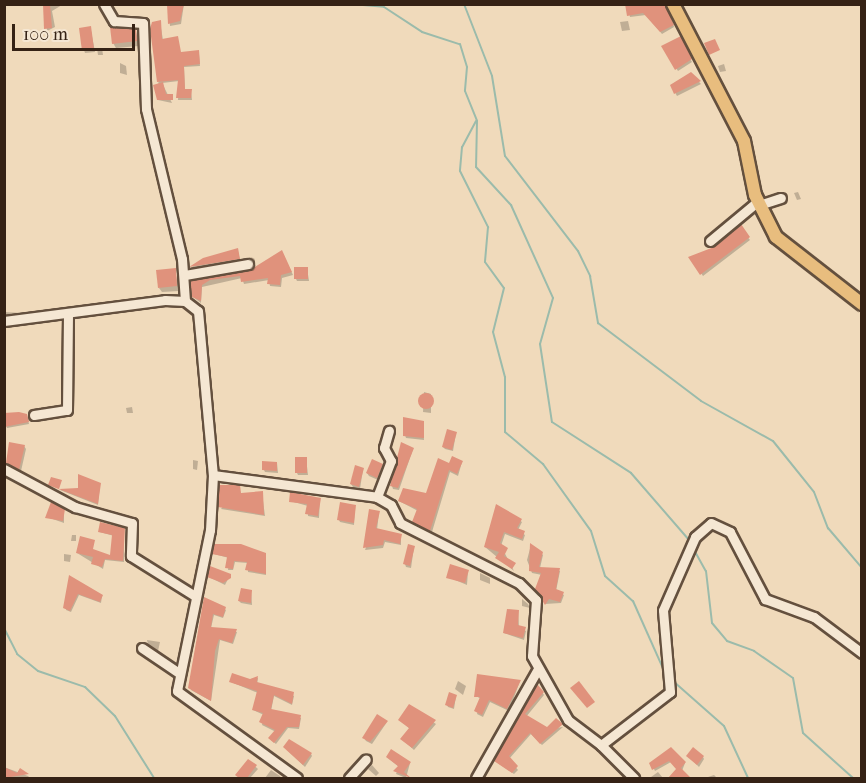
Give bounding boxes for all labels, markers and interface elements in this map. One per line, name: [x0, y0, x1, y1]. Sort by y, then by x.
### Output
scale bar: [15, 12, 138, 50]
text: 100 m: [23, 24, 68, 45]

